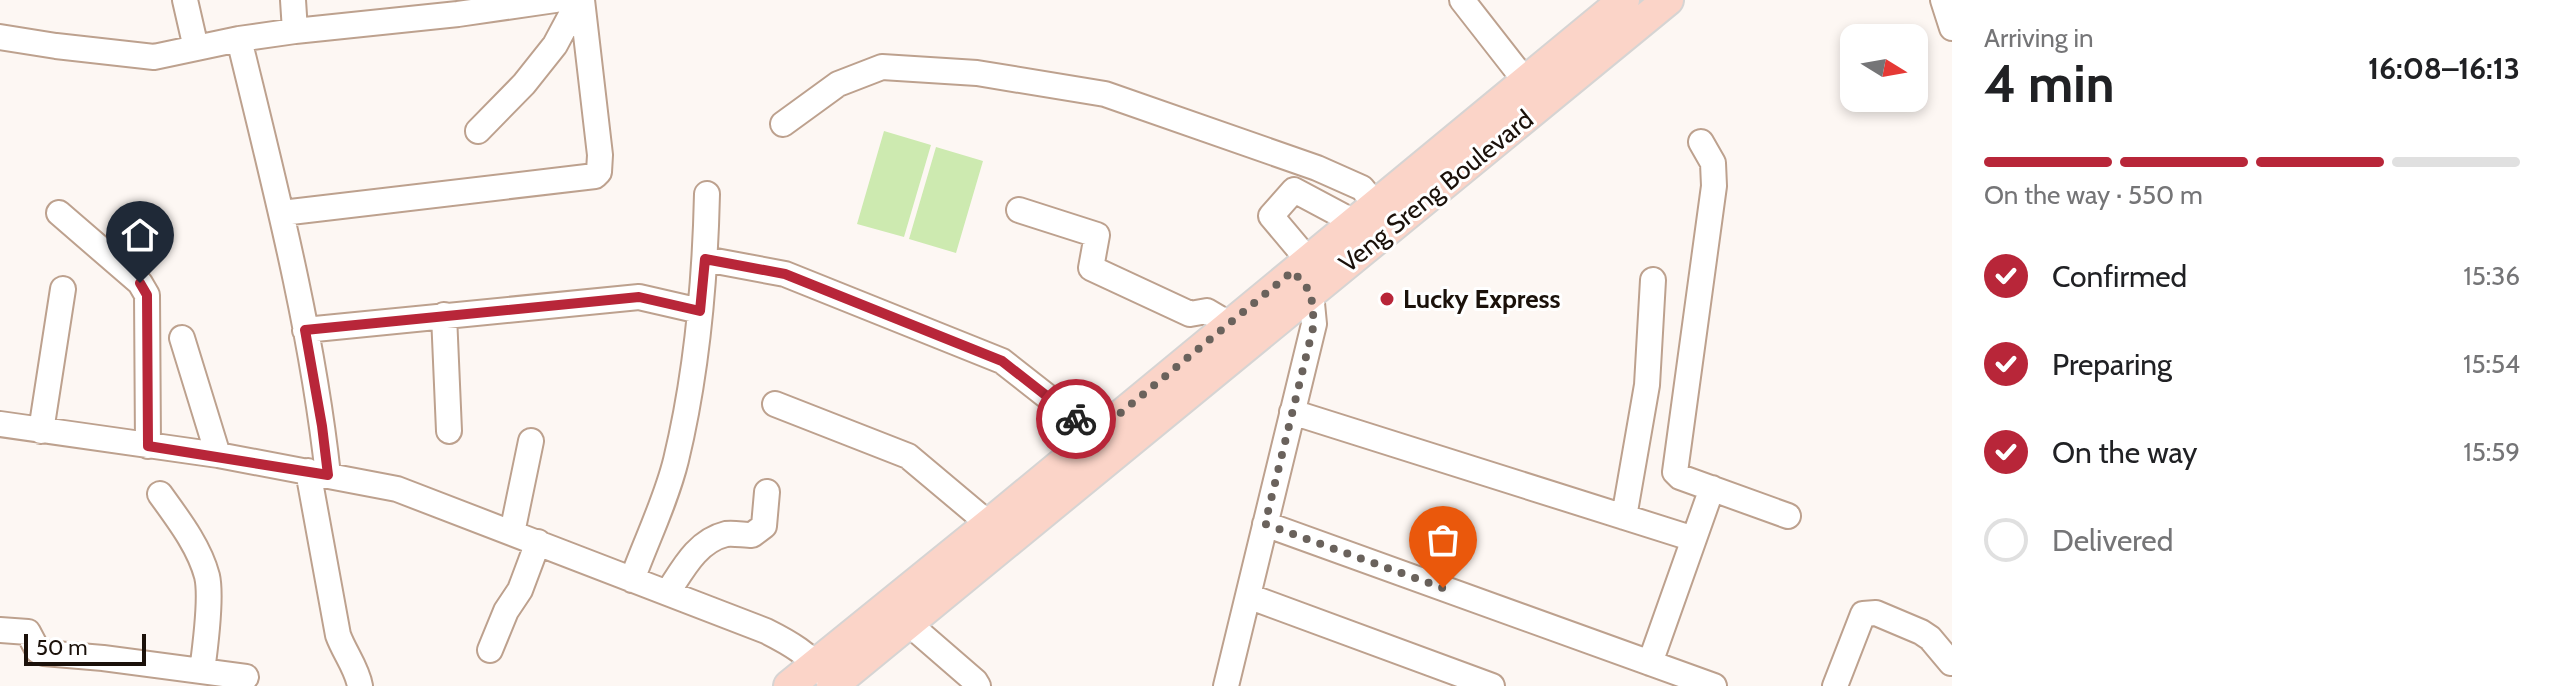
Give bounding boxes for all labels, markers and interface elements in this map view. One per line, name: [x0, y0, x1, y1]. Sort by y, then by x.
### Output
text: Arriving in: [1984, 22, 2094, 54]
north arrow: [1840, 24, 1928, 112]
map controls: [1840, 24, 1928, 112]
text: 16:08–16:13: [2368, 50, 2520, 87]
text: 4 min: [1984, 52, 2114, 115]
street label: Veng Sreng Boulevard: [1332, 103, 1540, 279]
text: On the way · 550 m: [1984, 179, 2203, 211]
pin: [106, 201, 174, 283]
icon: home: [118, 213, 162, 257]
icon: check: [1984, 254, 2028, 298]
text: Confirmed: [2052, 258, 2187, 295]
text: 15:36: [2463, 260, 2520, 292]
place label: Lucky Express: [1403, 283, 1561, 315]
marker: Lucky Express: [1378, 290, 1396, 308]
icon: check: [1984, 342, 2028, 386]
text: Preparing: [2052, 346, 2172, 383]
text: 15:54: [2463, 348, 2520, 380]
courier: [1036, 379, 1116, 459]
icon: bike: [1054, 397, 1098, 441]
icon: check: [1984, 430, 2028, 474]
text: On the way: [2052, 434, 2197, 471]
text: 15:59: [2463, 436, 2520, 468]
pin: [1409, 506, 1477, 588]
icon: bag: [1421, 518, 1465, 562]
text: Delivered: [2052, 522, 2173, 559]
scale bar: [24, 630, 146, 666]
text: 50 m: [36, 634, 88, 661]

